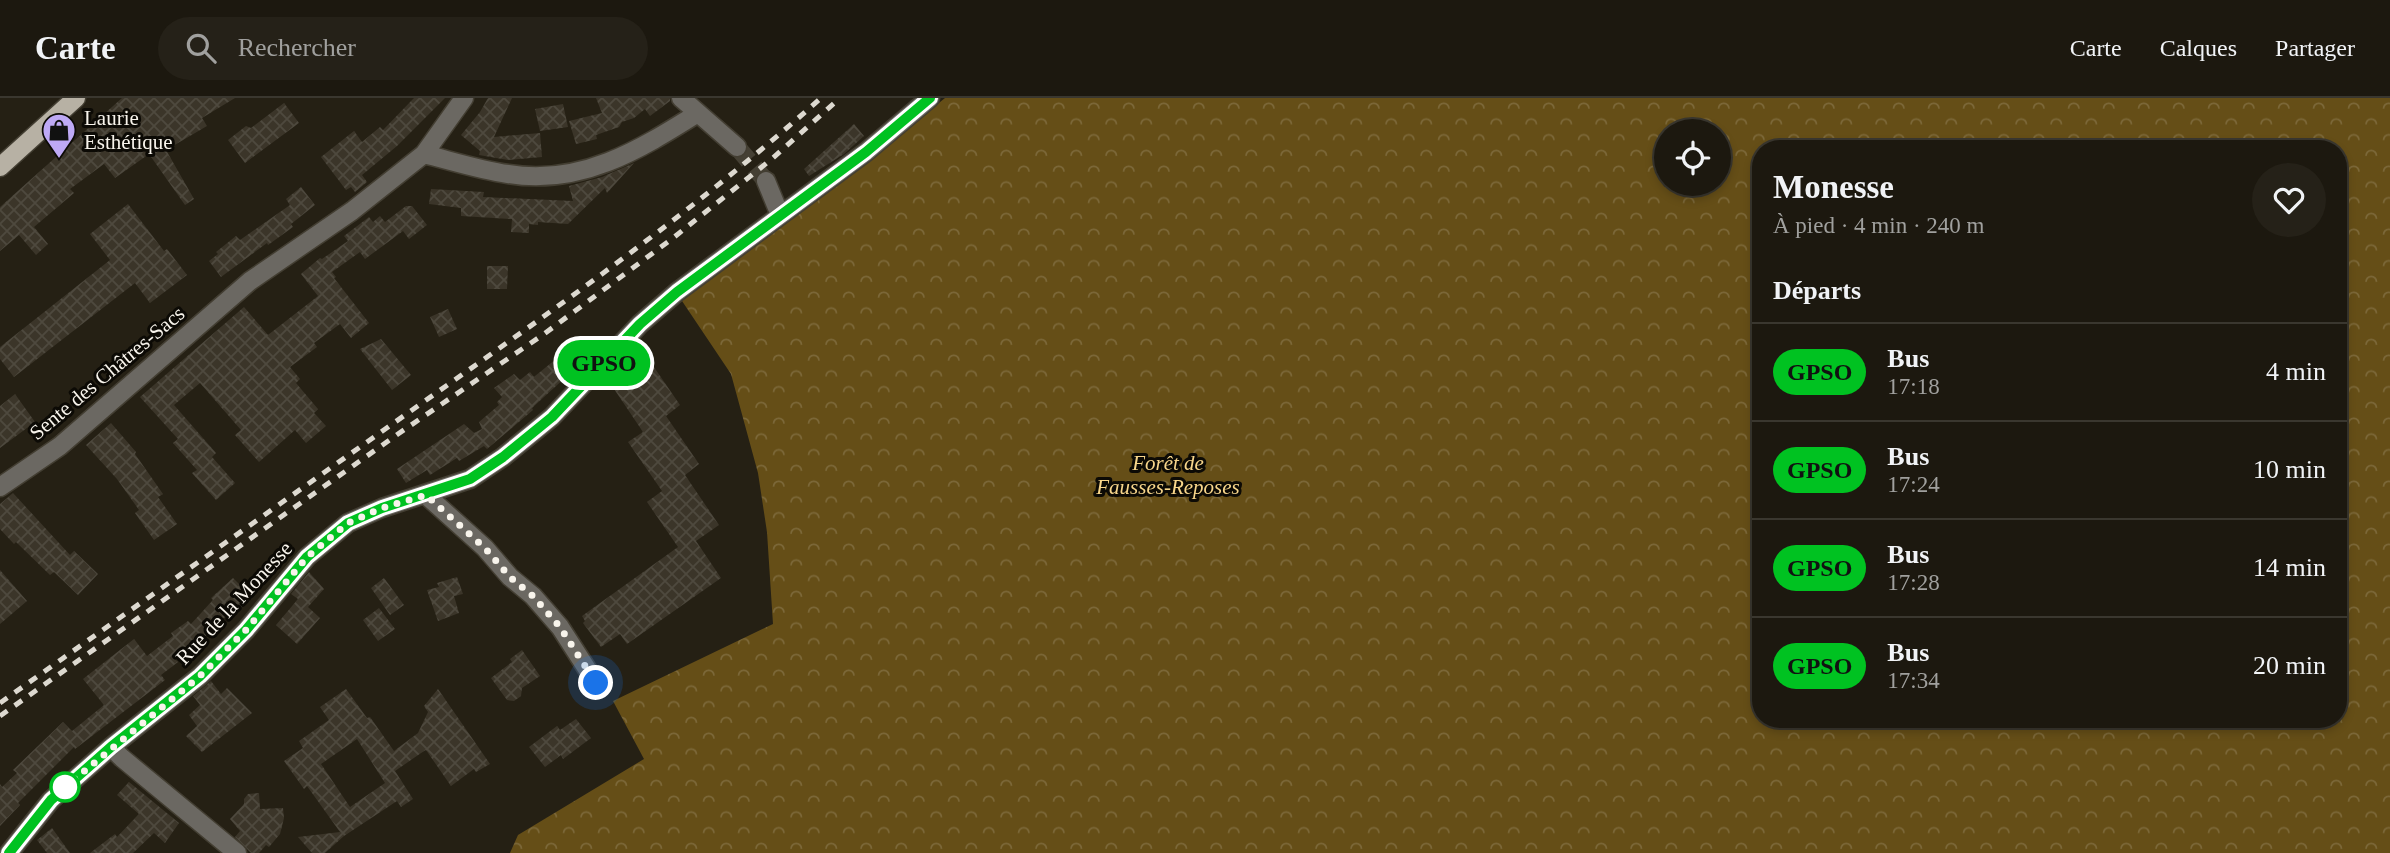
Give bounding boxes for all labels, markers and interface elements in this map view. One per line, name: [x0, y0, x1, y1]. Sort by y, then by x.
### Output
search box: [158, 17, 648, 80]
icon: search: [182, 29, 220, 67]
text: Carte: [35, 30, 116, 66]
text: Rechercher: [238, 33, 356, 62]
text: Carte: [2070, 35, 2122, 61]
text: Calques: [2160, 35, 2237, 61]
text: Partager: [2275, 35, 2355, 61]
place label: Laurie Esthétique: [84, 106, 173, 154]
shop icon: Laurie Esthétique: [40, 111, 78, 160]
map controls: [1654, 119, 1731, 196]
button: locate: [1654, 119, 1731, 196]
button: heart: [2252, 163, 2326, 237]
text: Monesse: [1773, 169, 1894, 205]
text: À pied · 4 min · 240 m: [1773, 213, 1984, 238]
text: Départs: [1773, 276, 1861, 305]
street label: Sente des Châtres-Sacs: [25, 301, 189, 445]
line badge: GPSO: [555, 340, 653, 386]
text: Bus: [1887, 344, 1929, 373]
text: GPSO: [571, 350, 637, 376]
text: 4 min: [2266, 357, 2326, 386]
text: GPSO: [1787, 359, 1852, 385]
text: 17:18: [1887, 374, 1940, 399]
text: Bus: [1887, 442, 1929, 471]
park label: Forêt de Fausses-Reposes: [1095, 451, 1240, 499]
text: 10 min: [2253, 455, 2326, 484]
text: GPSO: [1787, 457, 1852, 483]
text: 17:24: [1887, 472, 1940, 497]
street label: Rue de la Monesse: [171, 537, 297, 669]
text: Bus: [1887, 540, 1929, 569]
text: 14 min: [2253, 553, 2326, 582]
text: GPSO: [1787, 555, 1852, 581]
text: 17:28: [1887, 570, 1940, 595]
text: Bus: [1887, 638, 1929, 667]
text: 20 min: [2253, 651, 2326, 680]
text: GPSO: [1787, 653, 1852, 679]
your location: [578, 665, 613, 700]
text: 17:34: [1887, 668, 1940, 693]
unlabelled marker: [50, 772, 80, 802]

